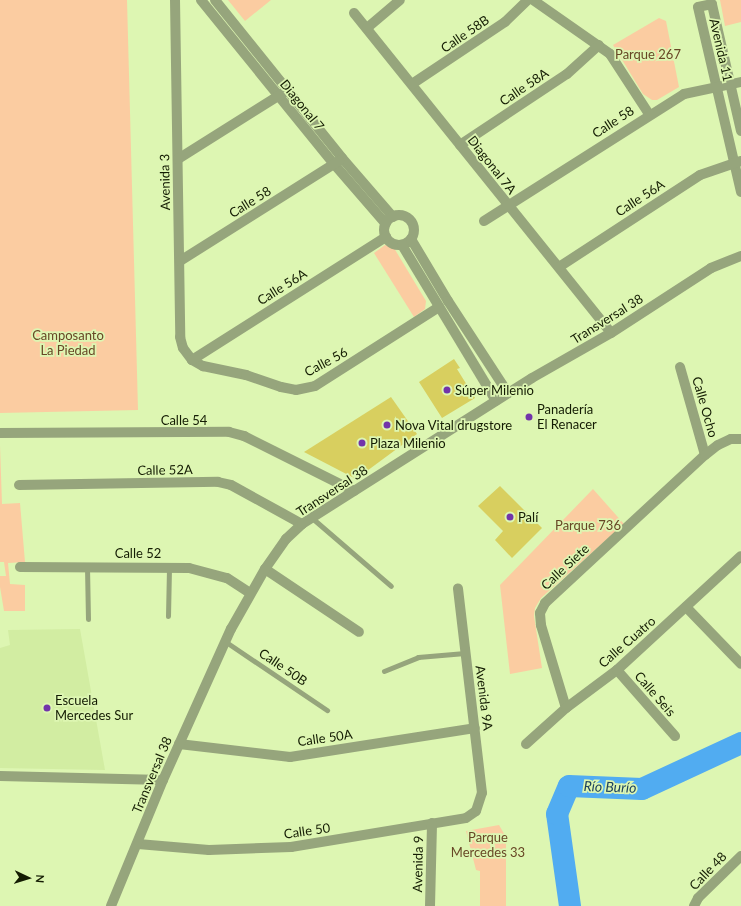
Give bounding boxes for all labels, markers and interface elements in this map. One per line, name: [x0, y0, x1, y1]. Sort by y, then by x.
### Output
street label: Calle 58B: [438, 12, 492, 56]
street label: Avenida 11: [706, 17, 736, 83]
park label: Parque 267: [615, 46, 681, 62]
street label: Calle 58A: [497, 65, 551, 109]
street label: Diagonal 7: [277, 76, 327, 134]
street label: Calle 58: [589, 103, 637, 141]
street label: Diagonal 7A: [464, 133, 520, 197]
street label: Avenida 3: [157, 154, 173, 210]
street label: Calle 56A: [613, 176, 667, 220]
street label: Calle 58: [226, 183, 274, 221]
street label: Calle 56A: [254, 266, 310, 308]
street label: Transversal 38: [568, 291, 646, 347]
park label: Camposanto La Piedad: [32, 328, 104, 359]
street label: Calle 56: [302, 344, 350, 380]
street label: Calle Ocho: [689, 375, 721, 439]
place label: Súper Milenio: [455, 382, 534, 398]
marker: Súper Milenio: [442, 385, 452, 395]
place label: Panadería El Renacer: [537, 402, 597, 433]
street label: Calle 54: [161, 412, 207, 428]
marker: Panadería El Renacer: [524, 412, 534, 422]
place label: Nova Vital drugstore: [395, 417, 513, 433]
marker: Nova Vital drugstore: [382, 420, 392, 430]
place label: Plaza Milenio: [370, 435, 446, 451]
marker: Plaza Milenio: [357, 438, 367, 448]
street label: Calle 52A: [137, 462, 193, 478]
street label: Transversal 38: [293, 462, 371, 520]
place label: Palí: [518, 509, 538, 525]
marker: Palí: [505, 512, 515, 522]
park label: Parque 736: [555, 517, 621, 533]
street label: Calle Siete: [538, 541, 592, 593]
street label: Calle 52: [115, 545, 161, 561]
street label: Calle Cuatro: [595, 613, 659, 671]
street label: Calle 50B: [256, 645, 310, 689]
street label: Avenida 9A: [472, 665, 496, 731]
street label: Calle Seis: [631, 668, 679, 720]
place label: Escuela Mercedes Sur: [55, 693, 133, 724]
marker: Escuela Mercedes Sur: [42, 703, 52, 713]
street label: Calle 50A: [297, 726, 353, 750]
street label: Transversal 38: [129, 734, 175, 816]
water label: Río Burío: [583, 778, 637, 796]
street label: Calle 50: [283, 820, 331, 842]
park label: Parque Mercedes 33: [451, 830, 525, 861]
street label: Avenida 9: [410, 836, 426, 892]
street label: Calle 48: [686, 849, 730, 893]
north arrow: [8, 858, 48, 898]
text: N: [34, 874, 47, 884]

